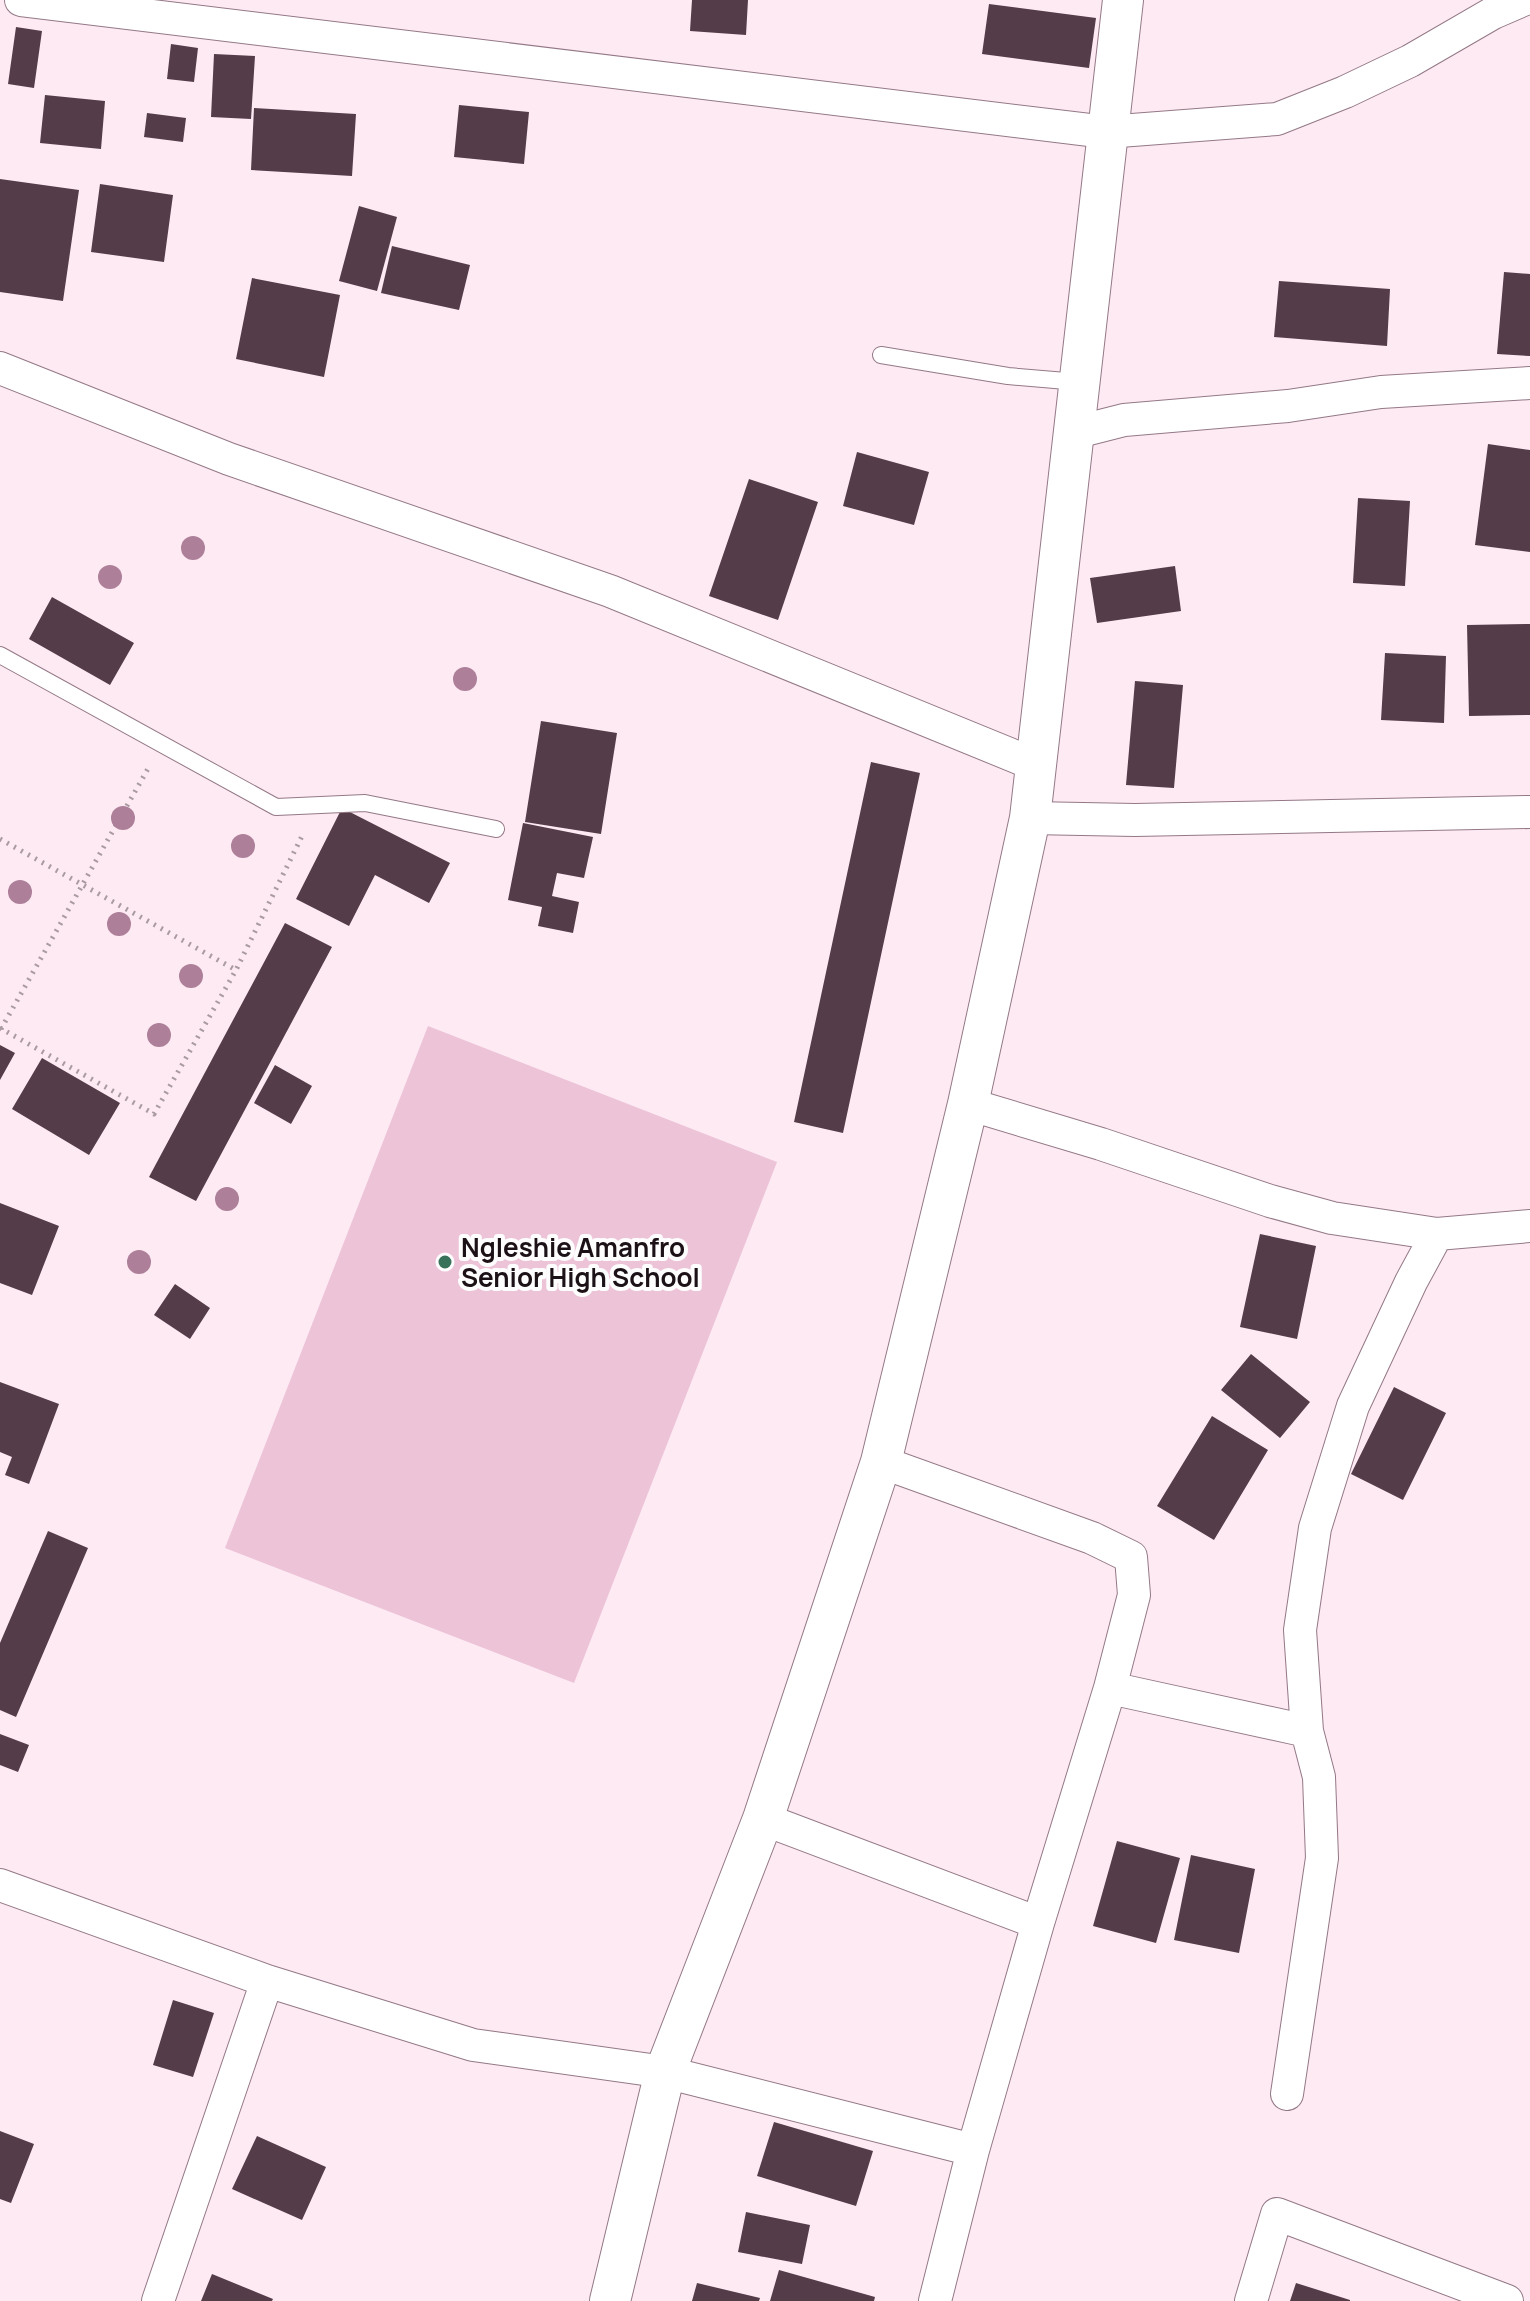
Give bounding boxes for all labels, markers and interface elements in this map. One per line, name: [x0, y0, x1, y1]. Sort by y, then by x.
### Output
place label: Ngleshie Amanfro Senior High School: [461, 1229, 700, 1295]
marker: Ngleshie Amanfro Senior High School: [436, 1253, 454, 1271]

